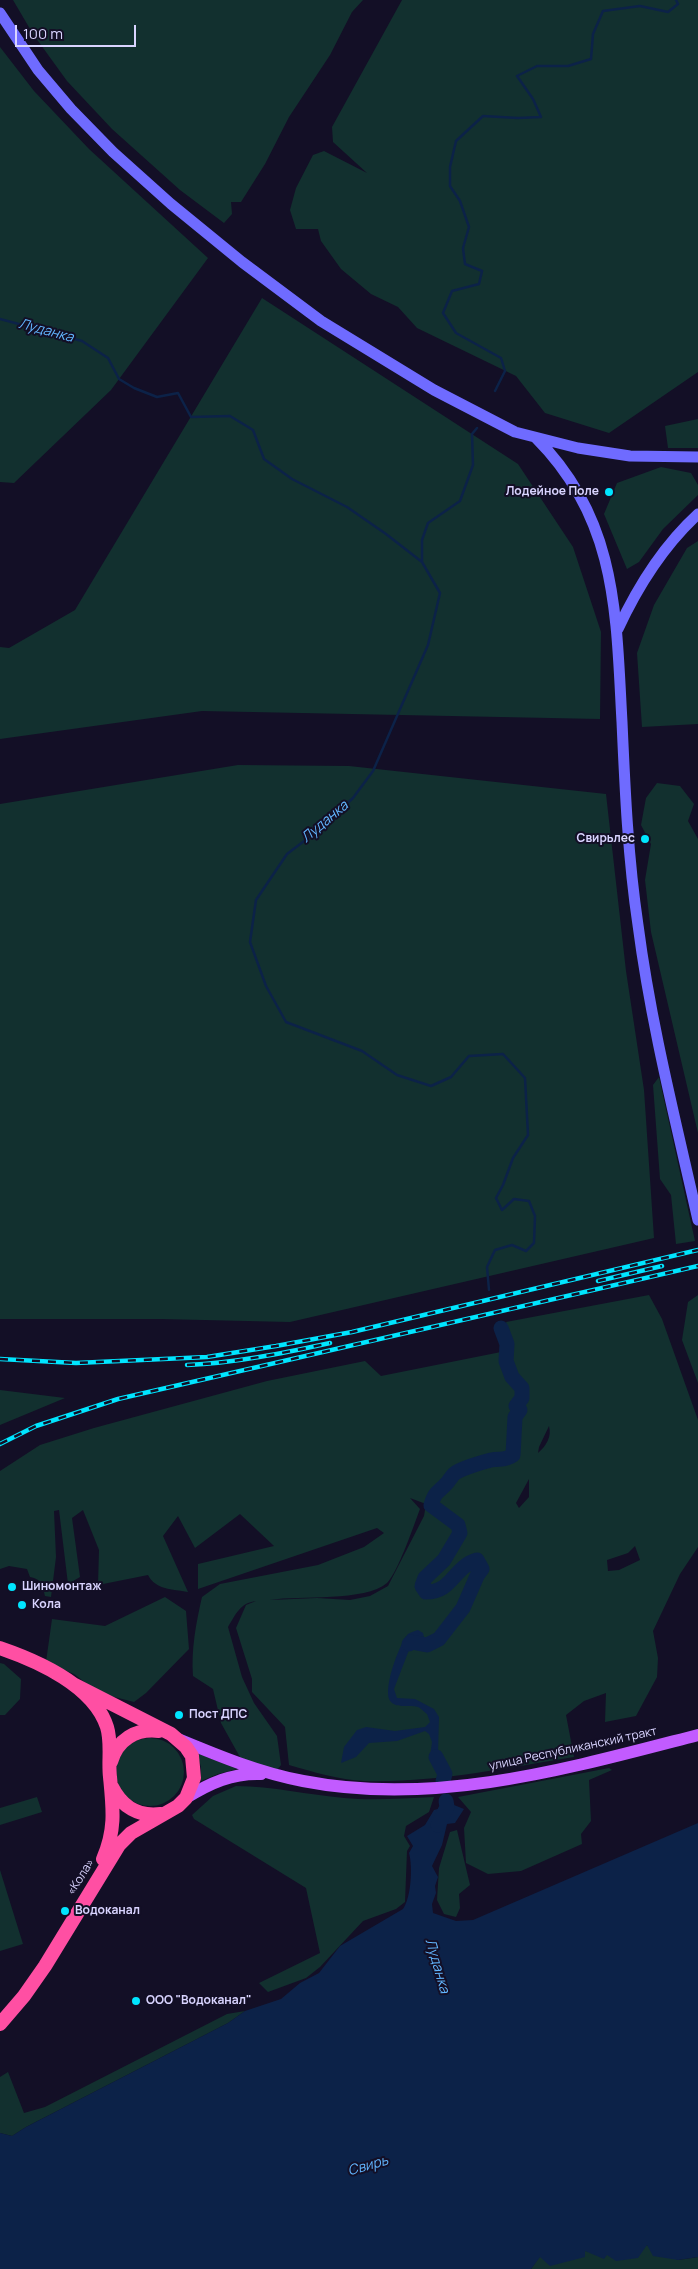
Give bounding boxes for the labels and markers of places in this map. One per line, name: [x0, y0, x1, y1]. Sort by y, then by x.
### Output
place label: Лодейное Поле: [506, 485, 599, 499]
marker: Лодейное Поле: [603, 486, 615, 498]
place label: Свирьлес: [577, 832, 635, 846]
marker: Свирьлес: [639, 833, 651, 845]
place label: Шиномонтаж: [22, 1580, 101, 1594]
marker: Шиномонтаж: [6, 1581, 18, 1593]
place label: Кола: [32, 1598, 61, 1612]
marker: Кола: [16, 1599, 28, 1611]
place label: Пост ДПС: [189, 1708, 247, 1722]
marker: Пост ДПС: [173, 1709, 185, 1721]
place label: Водоканал: [75, 1904, 140, 1918]
marker: Водоканал: [59, 1905, 71, 1917]
place label: ООО "Водоканал": [146, 1994, 252, 2008]
marker: ООО "Водоканал": [130, 1995, 142, 2007]

